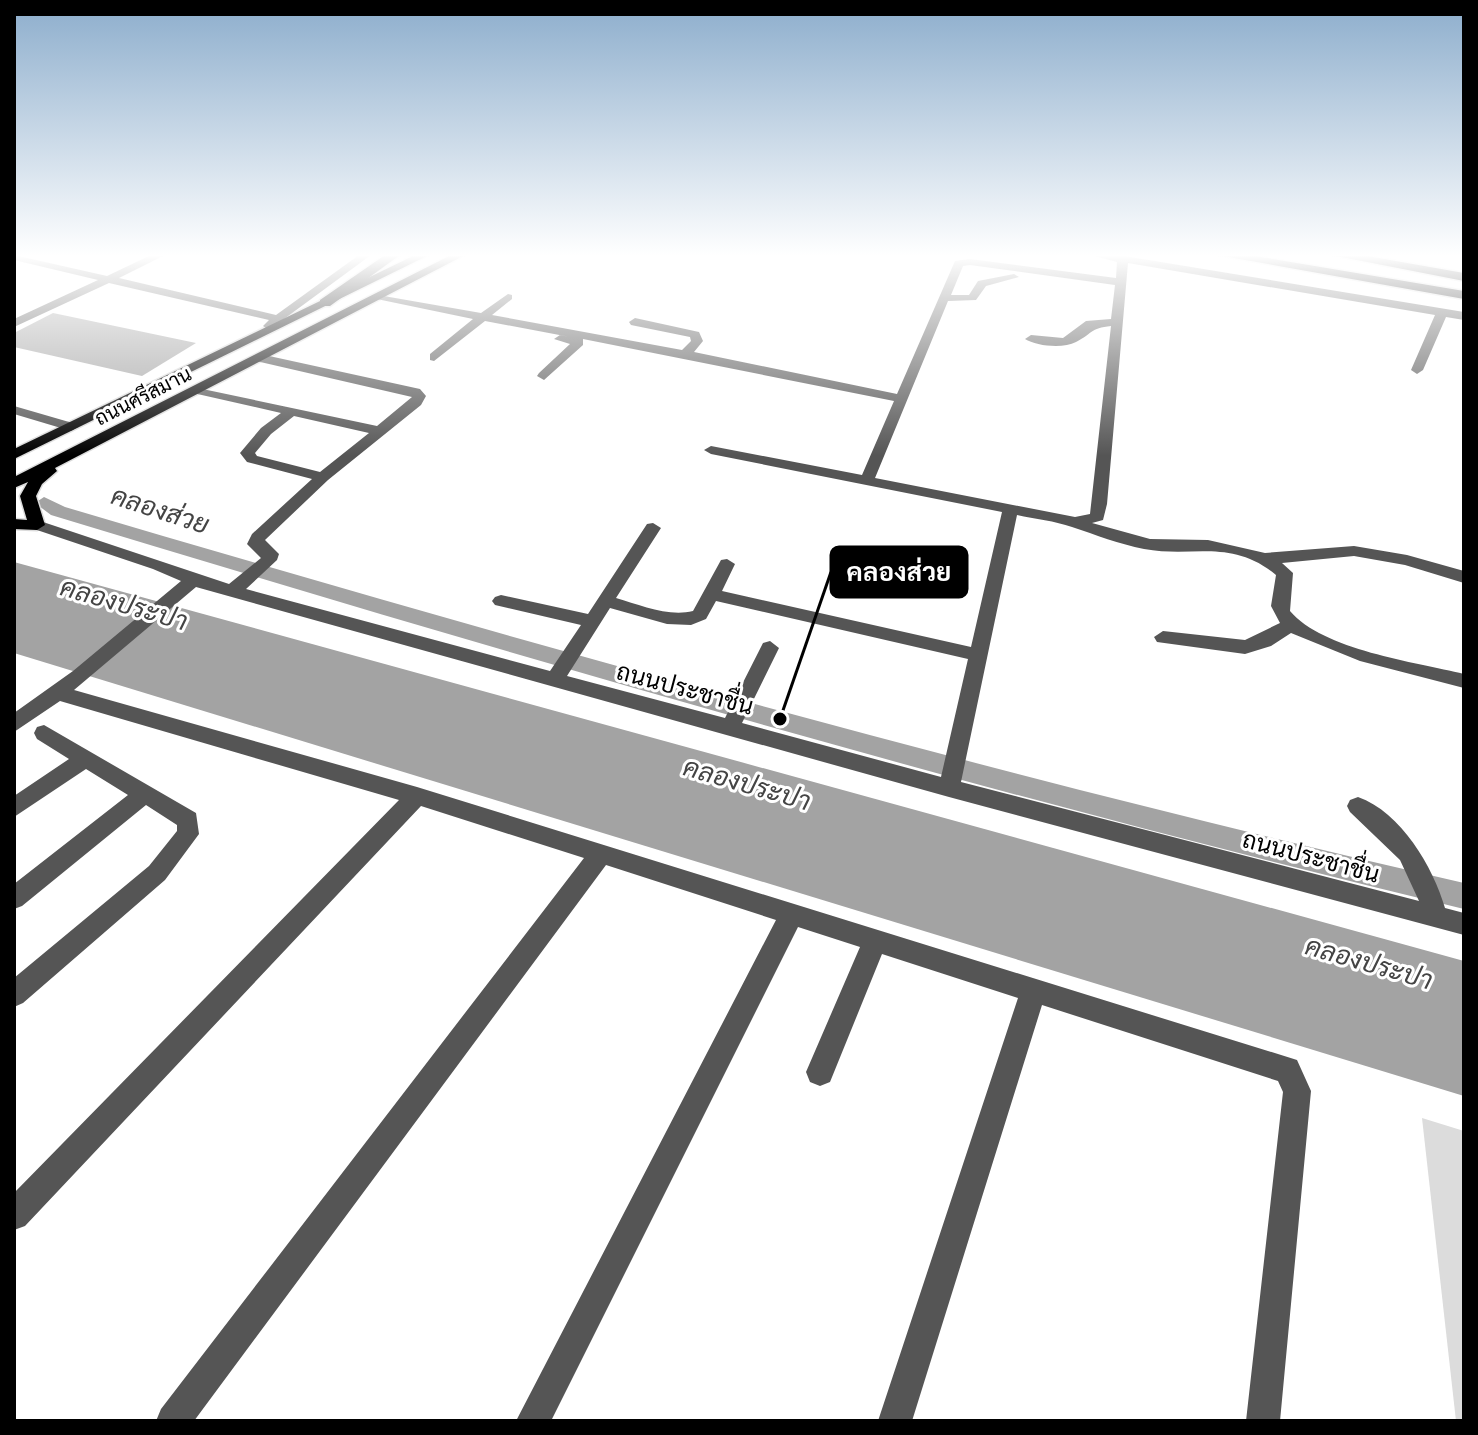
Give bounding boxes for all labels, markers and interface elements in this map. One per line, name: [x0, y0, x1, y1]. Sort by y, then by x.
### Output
street label: ถนนศรีสมาน: [90, 361, 195, 431]
water label: คลองส่วย: [107, 480, 213, 541]
callout: คลองส่วย: [831, 547, 967, 597]
text: คลองส่วย: [847, 557, 951, 588]
water label: คลองประปา: [57, 572, 191, 637]
street label: ถนนประชาชื่น: [613, 651, 758, 721]
water label: คลองประปา: [680, 752, 814, 817]
street label: ถนนประชาชื่น: [1239, 819, 1384, 889]
water label: คลองประปา: [1302, 931, 1436, 996]

